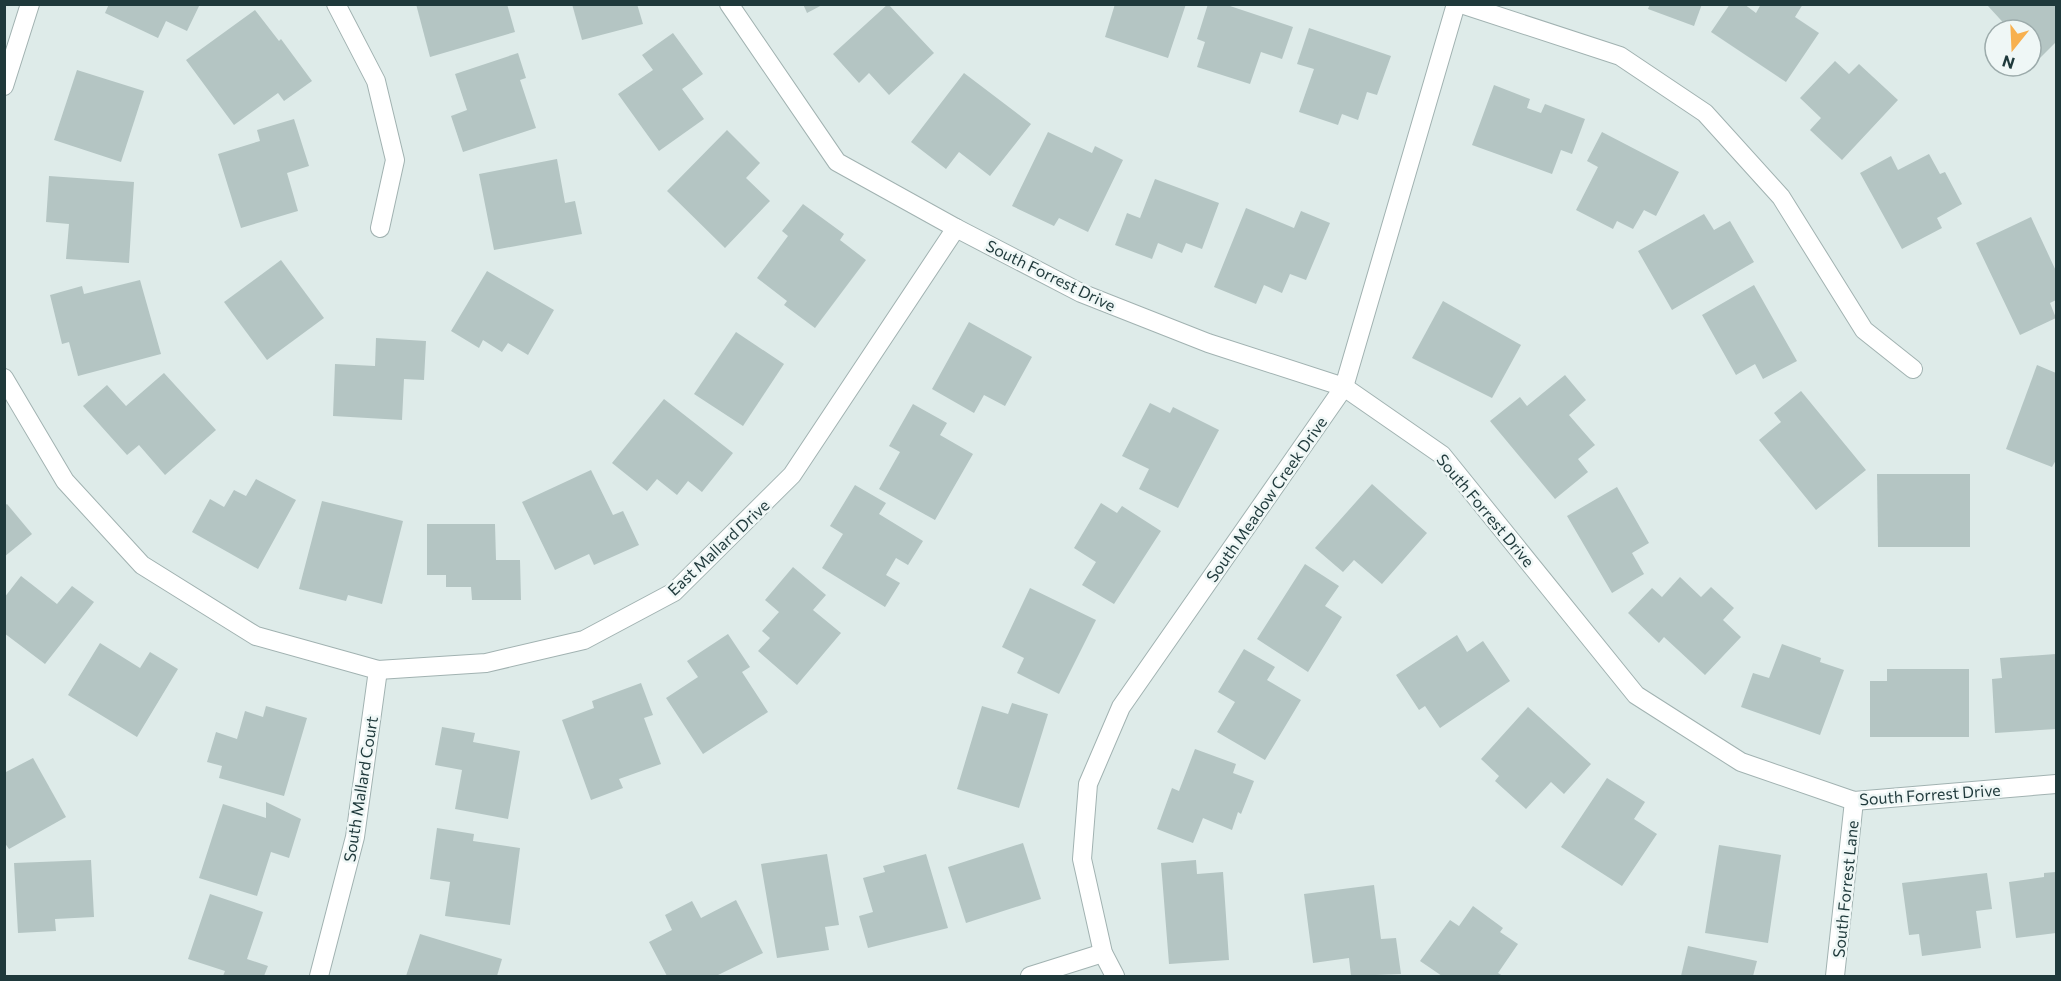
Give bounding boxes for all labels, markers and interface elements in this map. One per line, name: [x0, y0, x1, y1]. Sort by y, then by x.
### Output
north arrow: [1983, 18, 2043, 78]
text: N: [2000, 52, 2017, 74]
street label: South Forrest Drive: [983, 235, 1119, 315]
street label: South Meadow Creek Drive: [1202, 413, 1330, 585]
street label: South Forrest Drive: [1433, 450, 1539, 570]
street label: East Mallard Drive: [663, 495, 773, 599]
street label: South Mallard Court: [339, 714, 381, 863]
street label: South Forrest Drive: [1859, 780, 2001, 808]
street label: South Forrest Lane: [1828, 819, 1862, 959]

